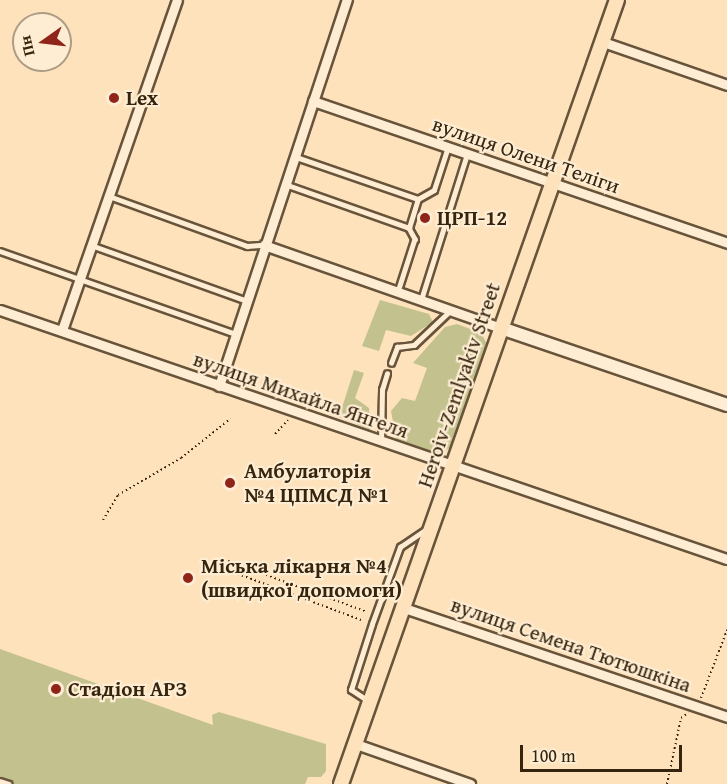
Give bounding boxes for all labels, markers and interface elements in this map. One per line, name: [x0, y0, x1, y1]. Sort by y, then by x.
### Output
north arrow: [12, 12, 72, 72]
text: Пн: [12, 33, 41, 59]
place label: Lex: [126, 85, 158, 111]
marker: Lex: [107, 91, 121, 105]
street label: вулиця Олени Теліги: [429, 111, 623, 199]
place label: ЦРП-12: [437, 205, 507, 231]
marker: ЦРП-12: [418, 211, 432, 225]
street label: Heroiv-Zemlyakiv Street: [412, 279, 506, 491]
street label: вулиця Михайла Янгеля: [190, 346, 412, 444]
place label: Амбулаторія №4 ЦПМСД №1: [244, 458, 389, 508]
marker: Амбулаторія №4 ЦПМСД №1: [221, 474, 239, 492]
place label: Міська лікарня №4 (швидкої допомоги): [201, 553, 402, 603]
marker: Міська лікарня №4 (швидкої допомоги): [179, 569, 197, 587]
street label: вулиця Семена Тютюшкіна: [448, 592, 694, 698]
place label: Стадіон АРЗ: [68, 676, 187, 702]
marker: Стадіон АРЗ: [49, 682, 63, 696]
scale bar: [523, 733, 685, 771]
text: 100 m: [531, 742, 576, 769]

